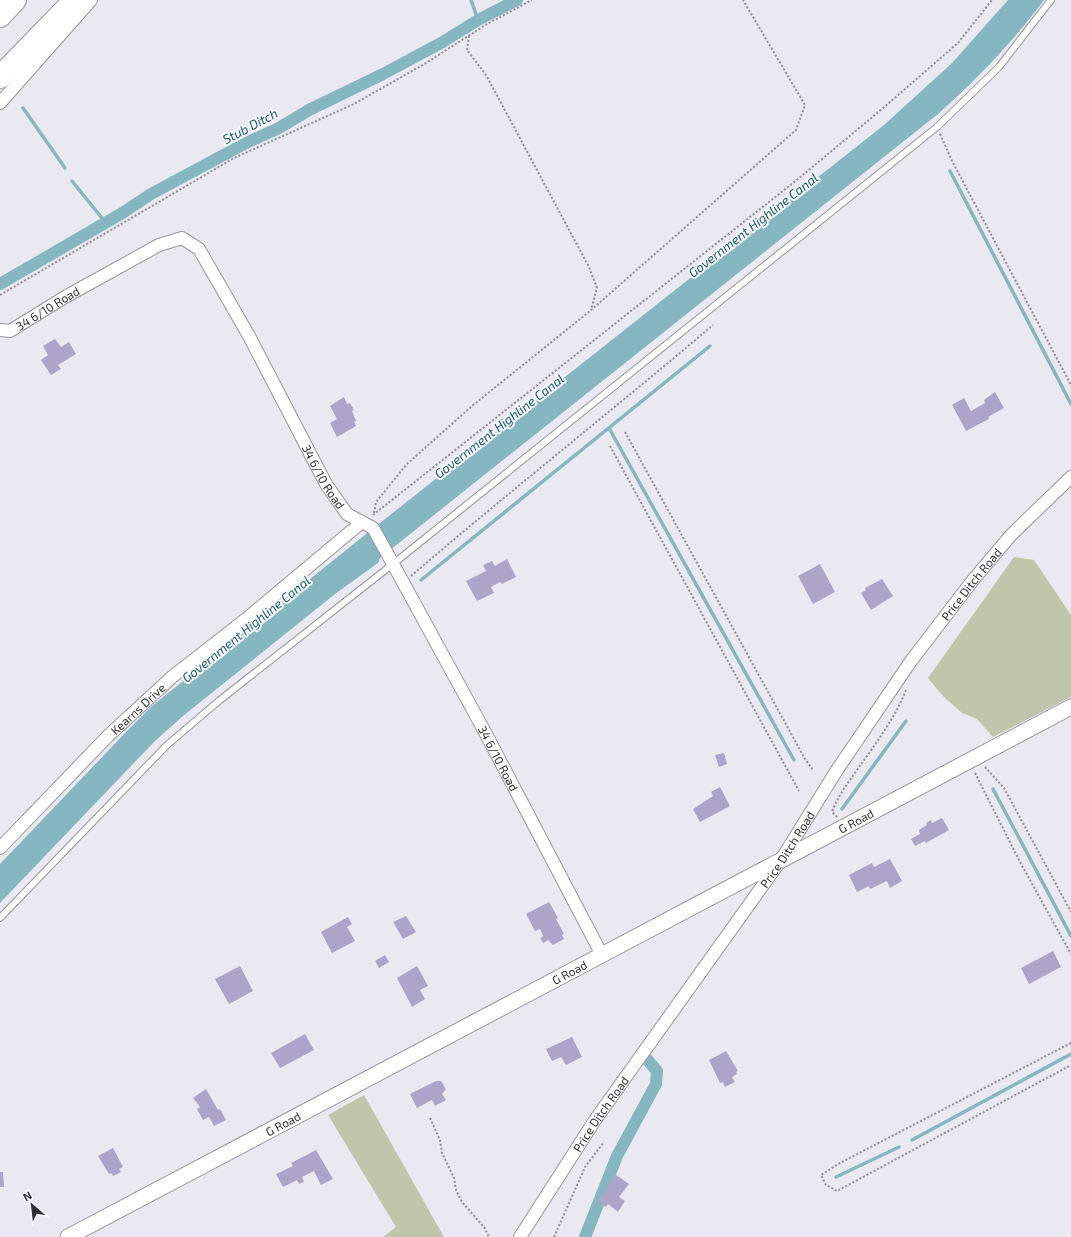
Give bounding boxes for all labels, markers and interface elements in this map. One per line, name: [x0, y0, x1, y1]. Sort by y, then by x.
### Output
water label: Stub Ditch: [220, 105, 280, 147]
water label: Government Highline Canal: [685, 169, 821, 281]
street label: 34 6/10 Road: [13, 283, 82, 333]
water label: Government Highline Canal: [431, 370, 567, 482]
street label: 34 6/10 Road: [300, 442, 348, 511]
street label: Price Ditch Road: [938, 545, 1004, 623]
water label: Government Highline Canal: [179, 572, 313, 686]
street label: Kearns Drive: [108, 680, 168, 737]
street label: 34 6/10 Road: [476, 723, 522, 793]
street label: G Road: [836, 806, 876, 836]
street label: Price Ditch Road: [757, 808, 817, 890]
street label: G Road: [549, 957, 589, 987]
street label: Price Ditch Road: [570, 1073, 631, 1154]
street label: G Road: [263, 1108, 303, 1139]
north arrow: [12, 1185, 52, 1225]
text: N: [21, 1188, 34, 1203]

